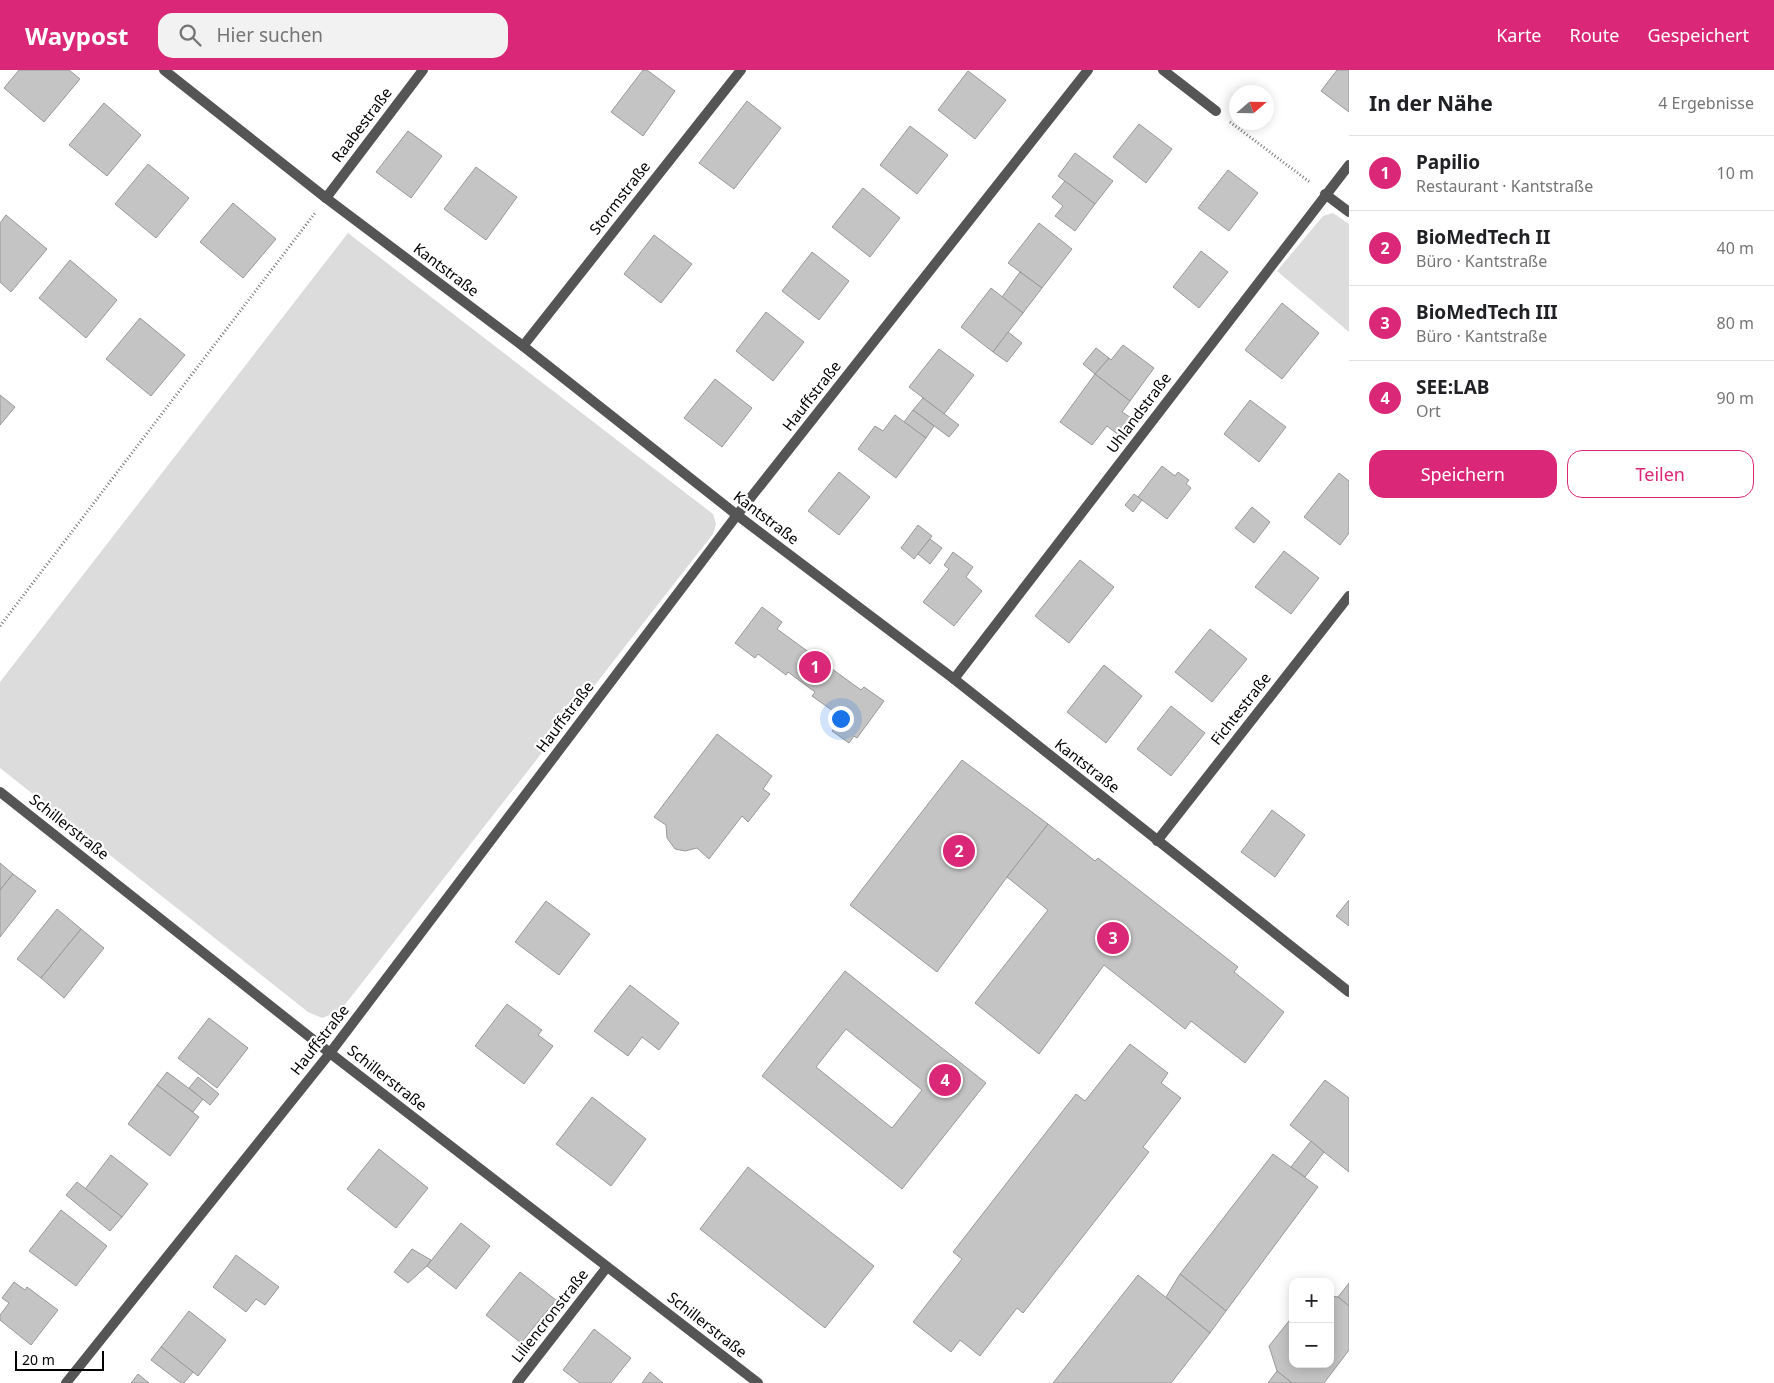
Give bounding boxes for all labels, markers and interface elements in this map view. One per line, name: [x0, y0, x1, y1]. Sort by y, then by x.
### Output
search box: [158, 13, 508, 58]
text: Waypost: [25, 19, 128, 52]
icon: search: [176, 21, 204, 49]
text: Hier suchen: [216, 22, 323, 48]
text: Karte: [1496, 23, 1542, 47]
text: Route: [1570, 23, 1619, 47]
text: Gespeichert: [1647, 23, 1749, 47]
street label: Raabestraße: [327, 83, 396, 166]
north arrow: [1229, 85, 1274, 130]
text: In der Nähe: [1369, 89, 1493, 117]
text: 4 Ergebnisse: [1658, 92, 1754, 114]
text: Papilio: [1416, 149, 1480, 175]
street label: Stormstraße: [584, 157, 654, 238]
text: 1: [1380, 162, 1390, 184]
text: 10 m: [1717, 162, 1754, 184]
text: Restaurant · Kantstraße: [1416, 175, 1593, 197]
text: BioMedTech II: [1416, 224, 1550, 250]
text: 2: [1380, 237, 1390, 259]
text: 40 m: [1717, 237, 1754, 259]
street label: Kantstraße: [410, 238, 483, 300]
text: Büro · Kantstraße: [1416, 250, 1547, 272]
text: BioMedTech III: [1416, 299, 1558, 325]
text: 3: [1380, 312, 1390, 334]
text: 80 m: [1717, 312, 1754, 334]
text: Büro · Kantstraße: [1416, 325, 1547, 347]
street label: Hauffstraße: [777, 356, 845, 435]
street label: Uhlandstraße: [1101, 368, 1175, 457]
text: SEE:LAB: [1416, 374, 1490, 400]
text: 4: [1380, 387, 1390, 409]
text: 90 m: [1717, 387, 1754, 409]
text: Ort: [1416, 400, 1441, 422]
button: Speichern: [1369, 450, 1557, 498]
button: Teilen: [1567, 450, 1754, 498]
street label: Kantstraße: [730, 486, 803, 548]
pin: 1: [799, 648, 831, 686]
street label: Fichtestraße: [1206, 668, 1275, 749]
street label: Hauffstraße: [531, 677, 597, 756]
your location: [828, 706, 854, 732]
street label: Kantstraße: [1051, 734, 1124, 797]
street label: Schillerstraße: [26, 789, 114, 864]
pin: 2: [943, 832, 975, 870]
pin: 3: [1097, 919, 1129, 957]
street label: Hauffstraße: [285, 1000, 353, 1079]
street label: Schillerstraße: [344, 1040, 432, 1115]
pin: 4: [929, 1061, 961, 1099]
street label: Liliencronstraße: [506, 1265, 592, 1366]
map controls: [1289, 1278, 1334, 1368]
button: +: [1289, 1278, 1334, 1323]
street label: Schillerstraße: [664, 1287, 752, 1362]
button: −: [1289, 1323, 1334, 1368]
scale bar: [15, 1348, 104, 1371]
text: 20 m: [22, 1350, 55, 1369]

